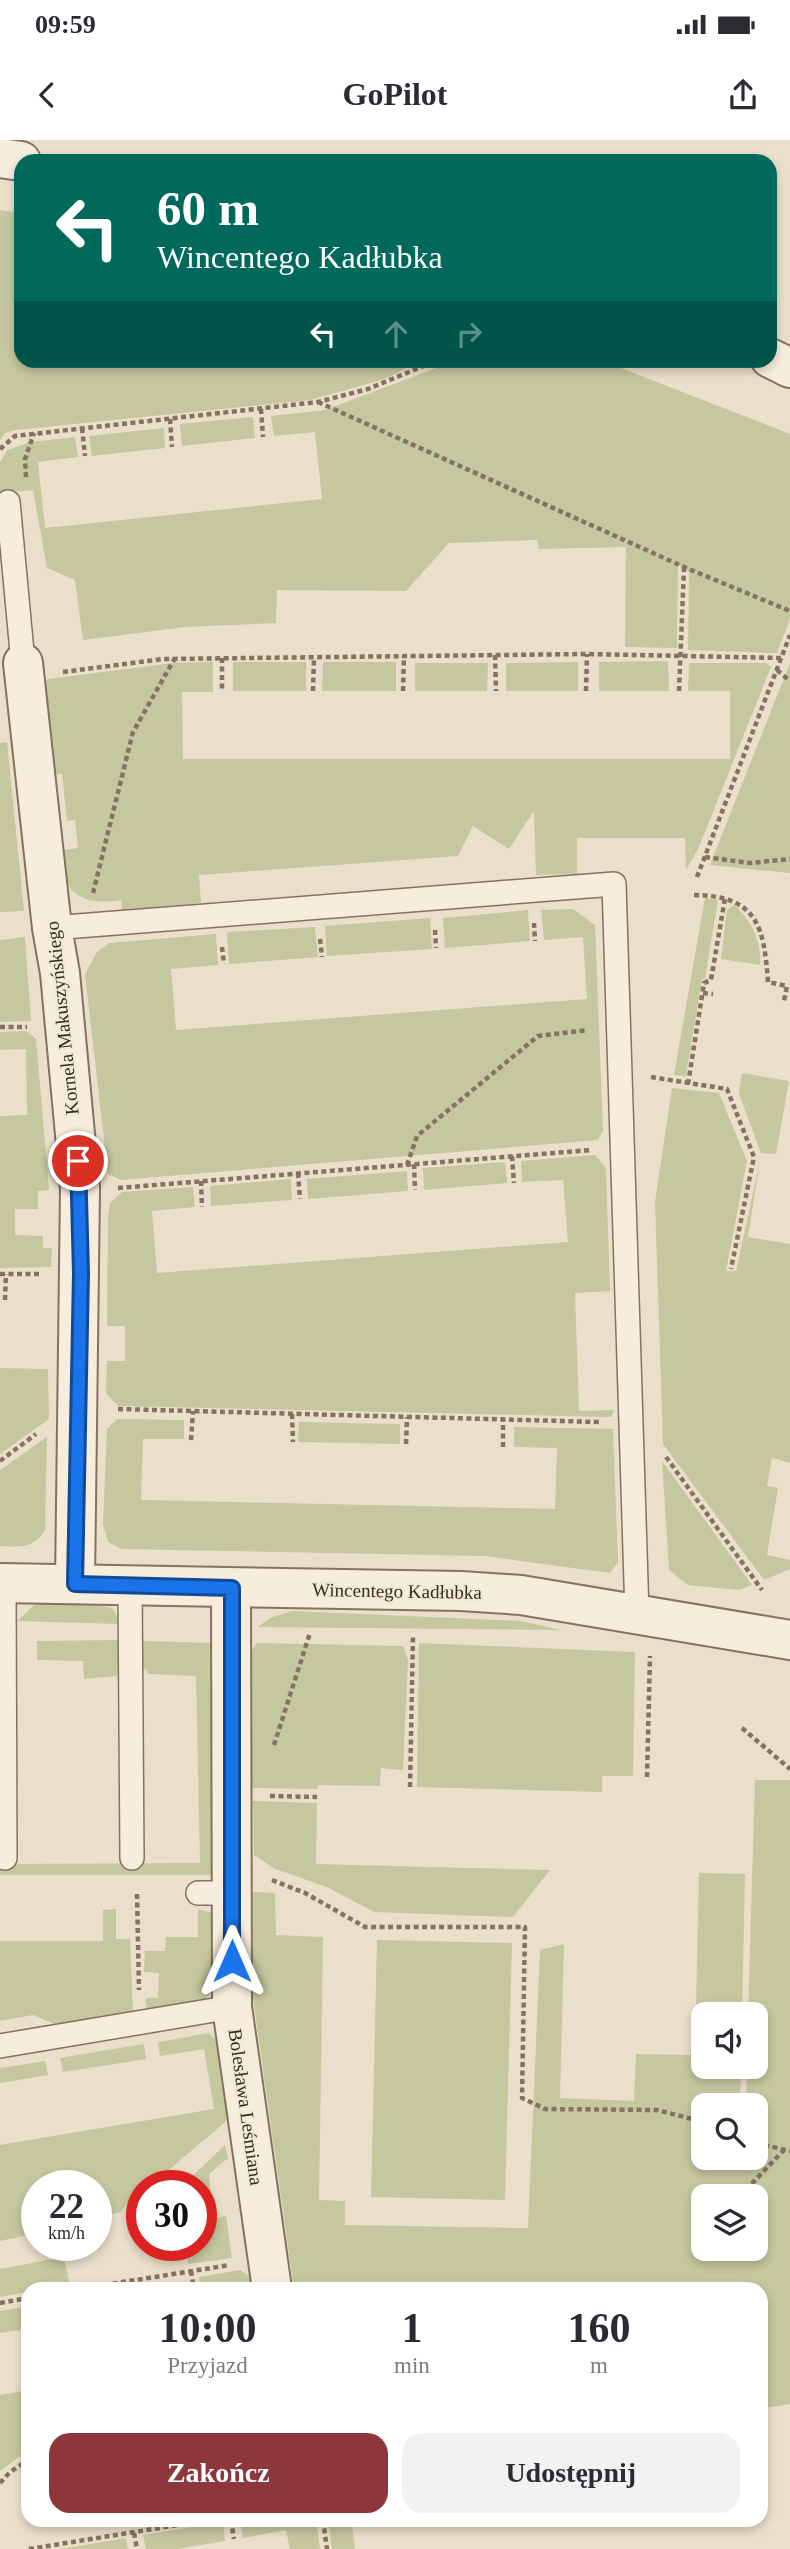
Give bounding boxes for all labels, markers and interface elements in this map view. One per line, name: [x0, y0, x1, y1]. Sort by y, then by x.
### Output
text: 09:59: [35, 10, 96, 39]
icon: back: [28, 76, 66, 114]
text: GoPilot: [343, 76, 447, 112]
icon: share: [724, 76, 762, 114]
text: 60 m: [157, 181, 259, 236]
icon: left: [42, 182, 133, 273]
text: Wincentego Kadłubka: [157, 239, 443, 275]
icon: left: [304, 315, 342, 353]
icon: ahead: [377, 315, 415, 353]
icon: right: [450, 315, 488, 353]
street label: Kornela Makuszyńskiego: [41, 920, 83, 1116]
pin: [48, 1131, 108, 1191]
icon: arrive: [59, 1142, 97, 1180]
street label: Wincentego Kadłubka: [312, 1579, 483, 1603]
position arrow: [195, 1924, 269, 1998]
map controls: [691, 2002, 768, 2261]
button: sound: [691, 2002, 768, 2079]
street label: Bolesława Leśmiana: [225, 2027, 267, 2187]
button: search: [691, 2093, 768, 2170]
speed limit sign: 30: [126, 2170, 217, 2261]
button: layers: [691, 2184, 768, 2261]
text: 22: [49, 2187, 84, 2226]
text: km/h: [48, 2223, 85, 2243]
text: 10:00: [159, 2305, 257, 2351]
text: 1: [401, 2305, 422, 2351]
text: 160: [567, 2305, 630, 2351]
text: Przyjazd: [167, 2353, 248, 2378]
text: min: [394, 2353, 430, 2378]
text: m: [590, 2353, 608, 2378]
button: Zakończ: [49, 2433, 388, 2513]
button: Udostępnij: [402, 2433, 740, 2513]

